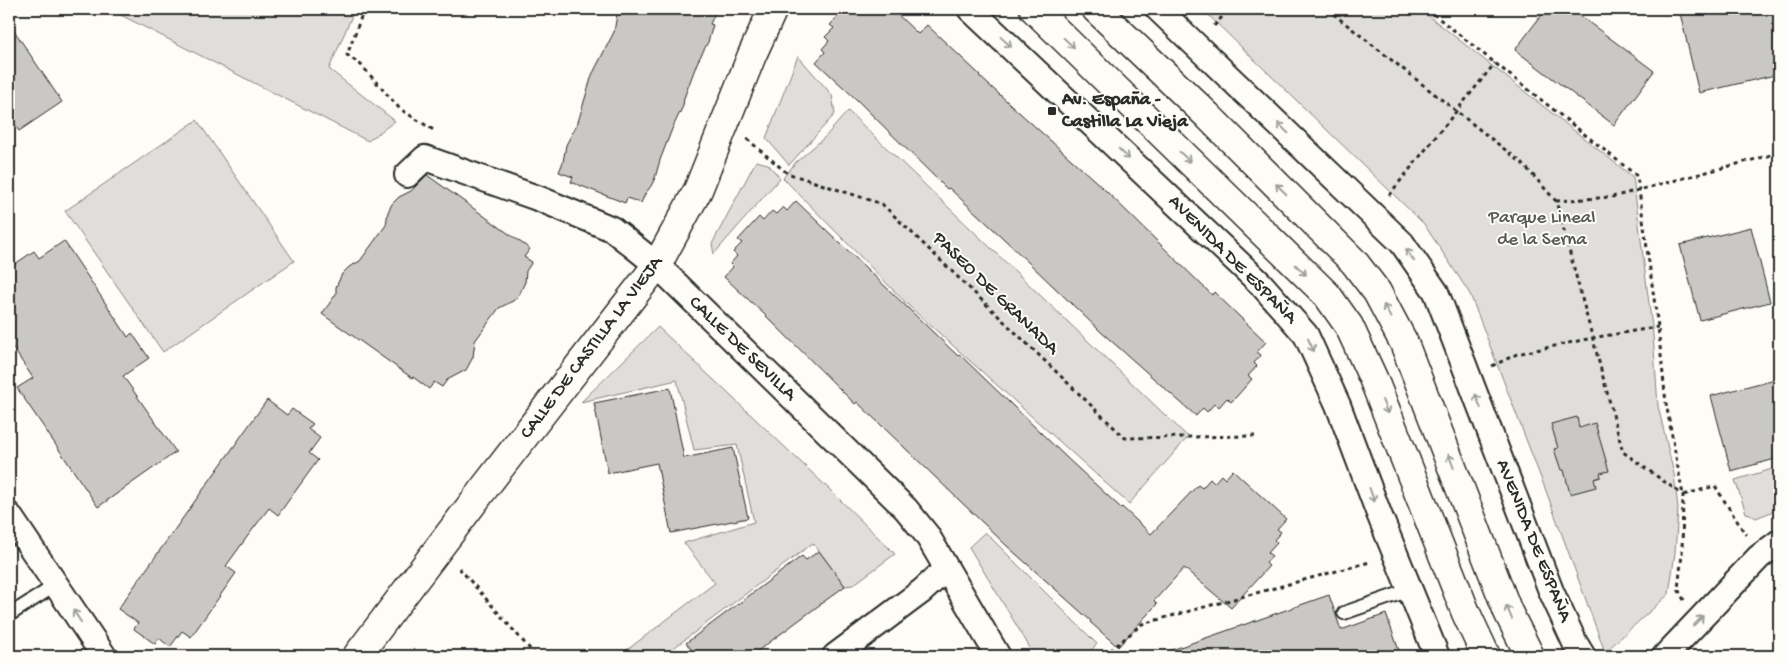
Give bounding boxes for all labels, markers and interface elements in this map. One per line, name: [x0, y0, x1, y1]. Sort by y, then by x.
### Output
one-way arrow: [1000, 36, 1012, 48]
one-way arrow: [1063, 37, 1075, 49]
place label: Av. España - Castilla La Vieja: [1061, 89, 1189, 134]
marker: Av. España - Castilla La Vieja: [1046, 105, 1058, 117]
one-way arrow: [1276, 122, 1289, 134]
one-way arrow: [1118, 148, 1130, 160]
one-way arrow: [1179, 150, 1191, 163]
one-way arrow: [1275, 183, 1288, 195]
street label: AVENIDA DE ESPAÑA: [1163, 191, 1303, 331]
park label: Parque Lineal de la Serna: [1488, 207, 1596, 252]
street label: PASEO DE GRANADA: [926, 227, 1064, 362]
one-way arrow: [1405, 248, 1415, 262]
street label: CALLE DE CASTILLA LA VIEJA: [516, 251, 669, 444]
one-way arrow: [1295, 264, 1307, 276]
street label: CALLE DE SEVILLA: [683, 292, 802, 408]
one-way arrow: [1382, 304, 1392, 319]
one-way arrow: [1307, 337, 1316, 352]
one-way arrow: [1473, 394, 1482, 409]
one-way arrow: [1381, 399, 1391, 414]
one-way arrow: [1445, 453, 1454, 468]
street label: AVENIDA DE ESPAÑA: [1490, 456, 1577, 627]
one-way arrow: [1368, 487, 1377, 503]
one-way arrow: [1503, 605, 1513, 620]
one-way arrow: [72, 609, 82, 623]
one-way arrow: [1692, 615, 1704, 627]

